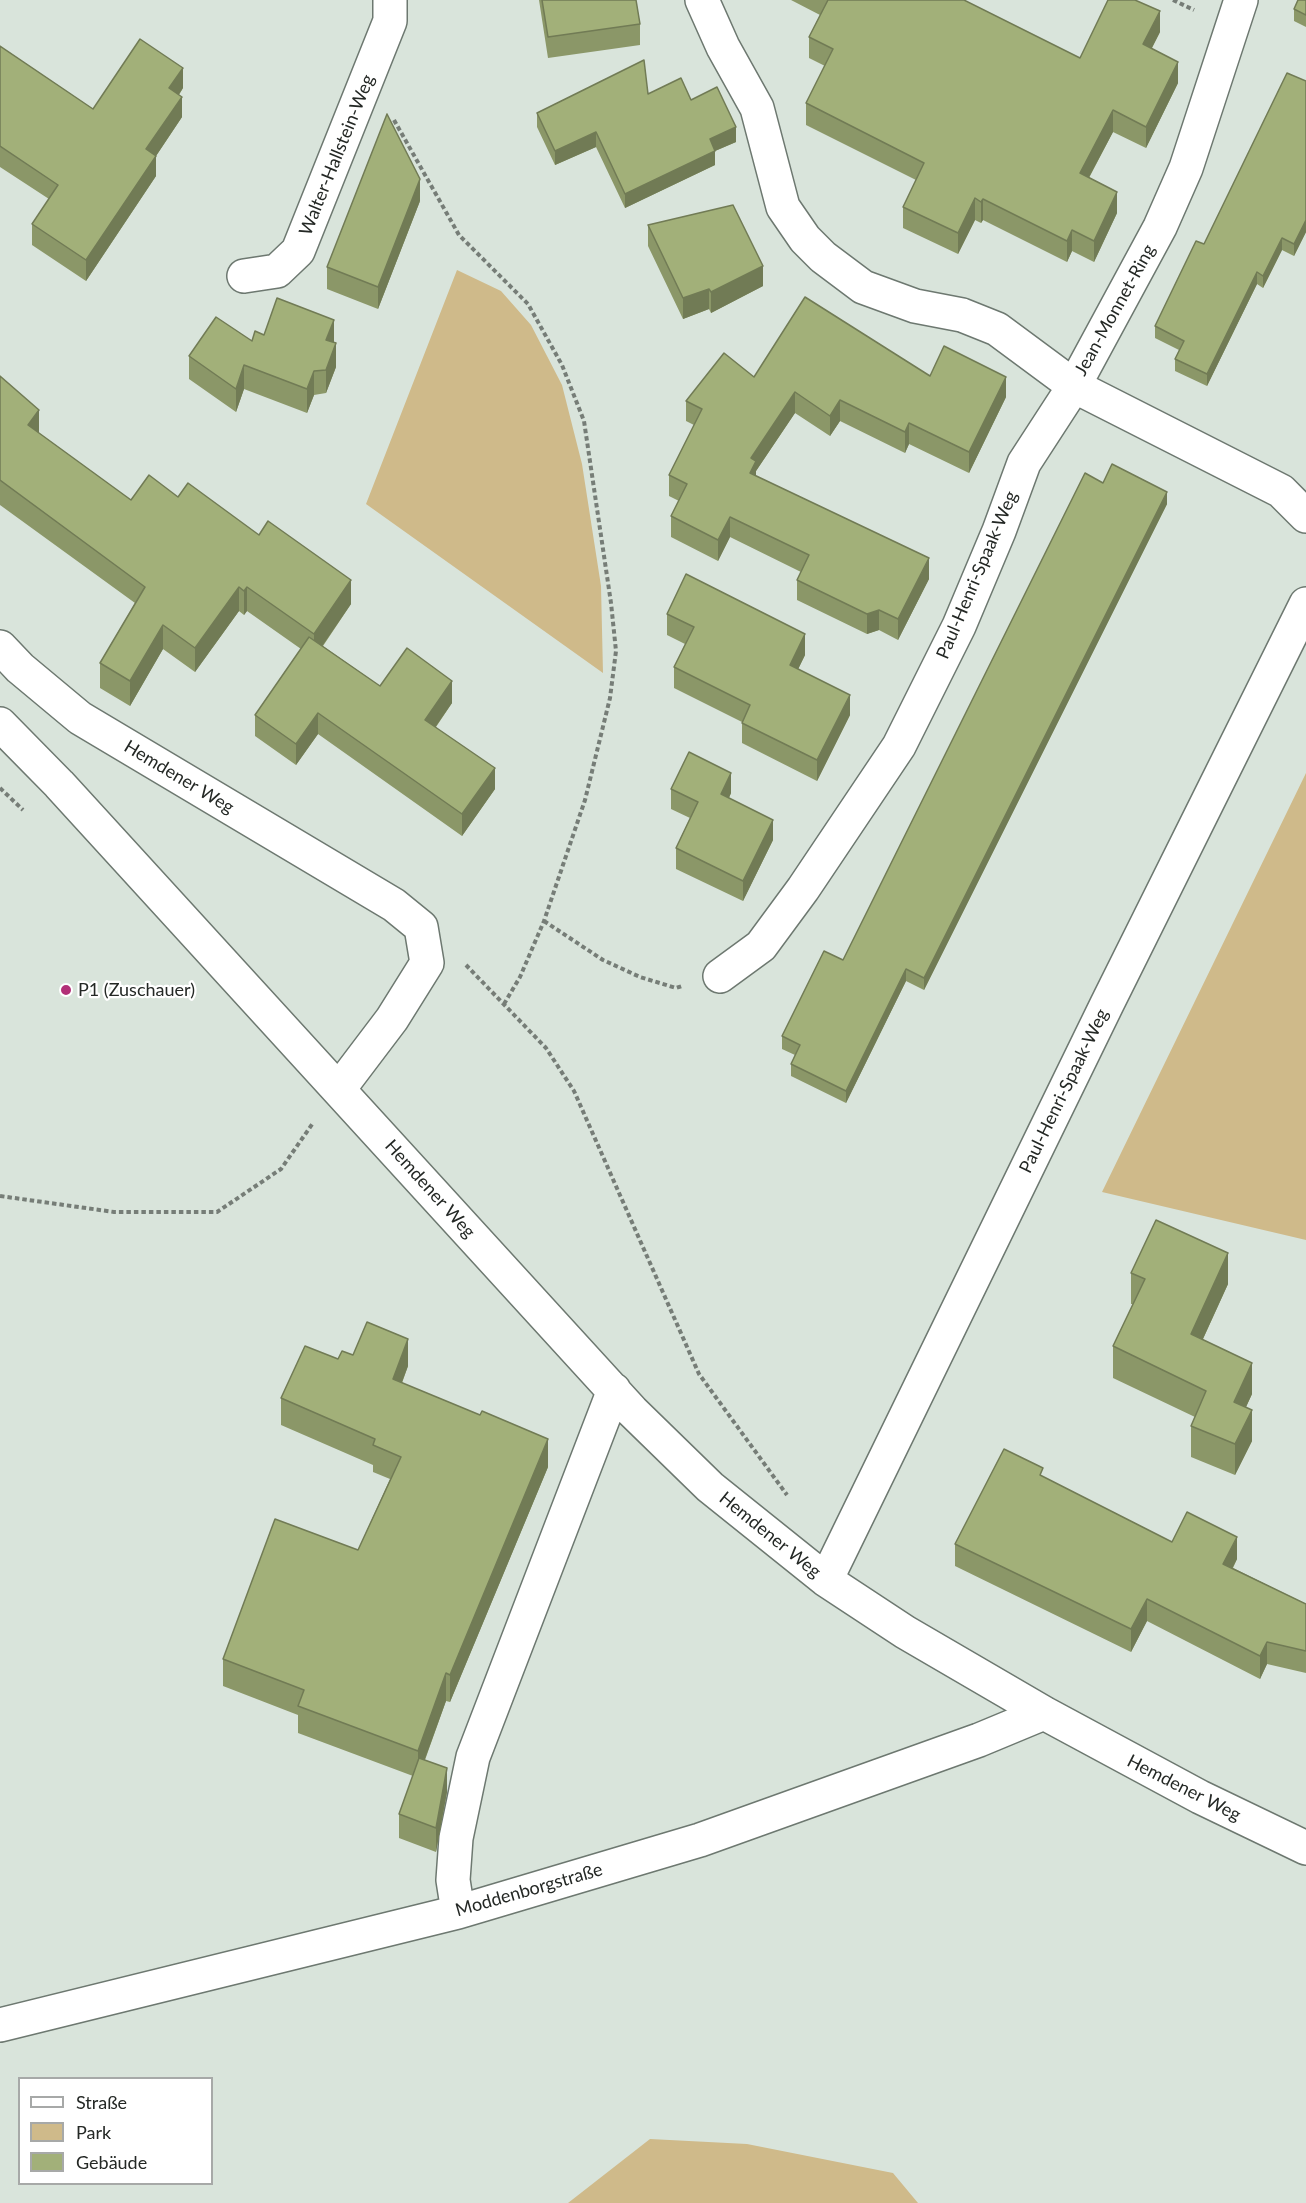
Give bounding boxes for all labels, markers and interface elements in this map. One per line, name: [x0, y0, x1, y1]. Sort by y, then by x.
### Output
street label: Walter-Hallstein-Weg: [295, 71, 379, 239]
street label: Jean-Monnet-Ring: [1070, 241, 1160, 379]
street label: Paul-Henri-Spaak-Weg: [932, 488, 1022, 662]
street label: Hemdener Weg: [120, 736, 238, 818]
place label: P1 (Zuschauer): [78, 979, 195, 1001]
marker: P1 (Zuschauer): [59, 983, 73, 997]
street label: Paul-Henri-Spaak-Weg: [1015, 1005, 1113, 1177]
street label: Hemdener Weg: [380, 1135, 480, 1243]
street label: Hemdener Weg: [715, 1487, 825, 1583]
street label: Hemdener Weg: [1124, 1750, 1244, 1826]
street label: Moddenborgstraße: [453, 1859, 605, 1921]
legend: [18, 2077, 213, 2185]
text: Straße: [76, 2091, 127, 2113]
text: Park: [76, 2121, 111, 2143]
text: Gebäude: [76, 2151, 147, 2173]

